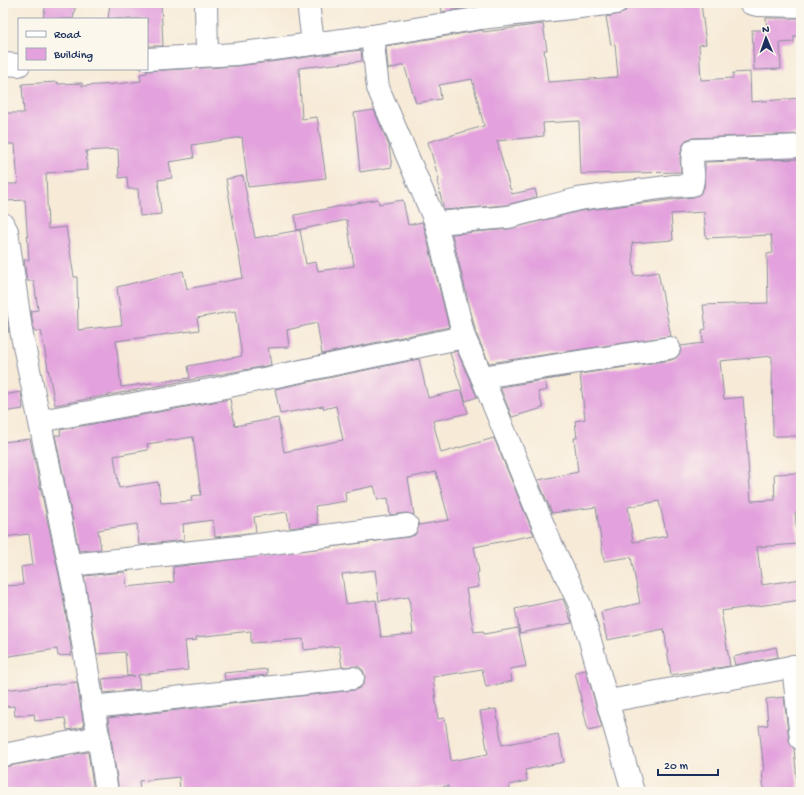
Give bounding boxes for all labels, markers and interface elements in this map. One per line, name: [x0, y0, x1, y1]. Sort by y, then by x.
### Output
legend: [18, 18, 148, 70]
north arrow: [746, 18, 786, 58]
text: N: [762, 24, 770, 36]
text: Road: [54, 29, 81, 43]
text: Building: [53, 49, 93, 63]
scale bar: [658, 751, 718, 777]
text: 20 m: [664, 760, 689, 774]

